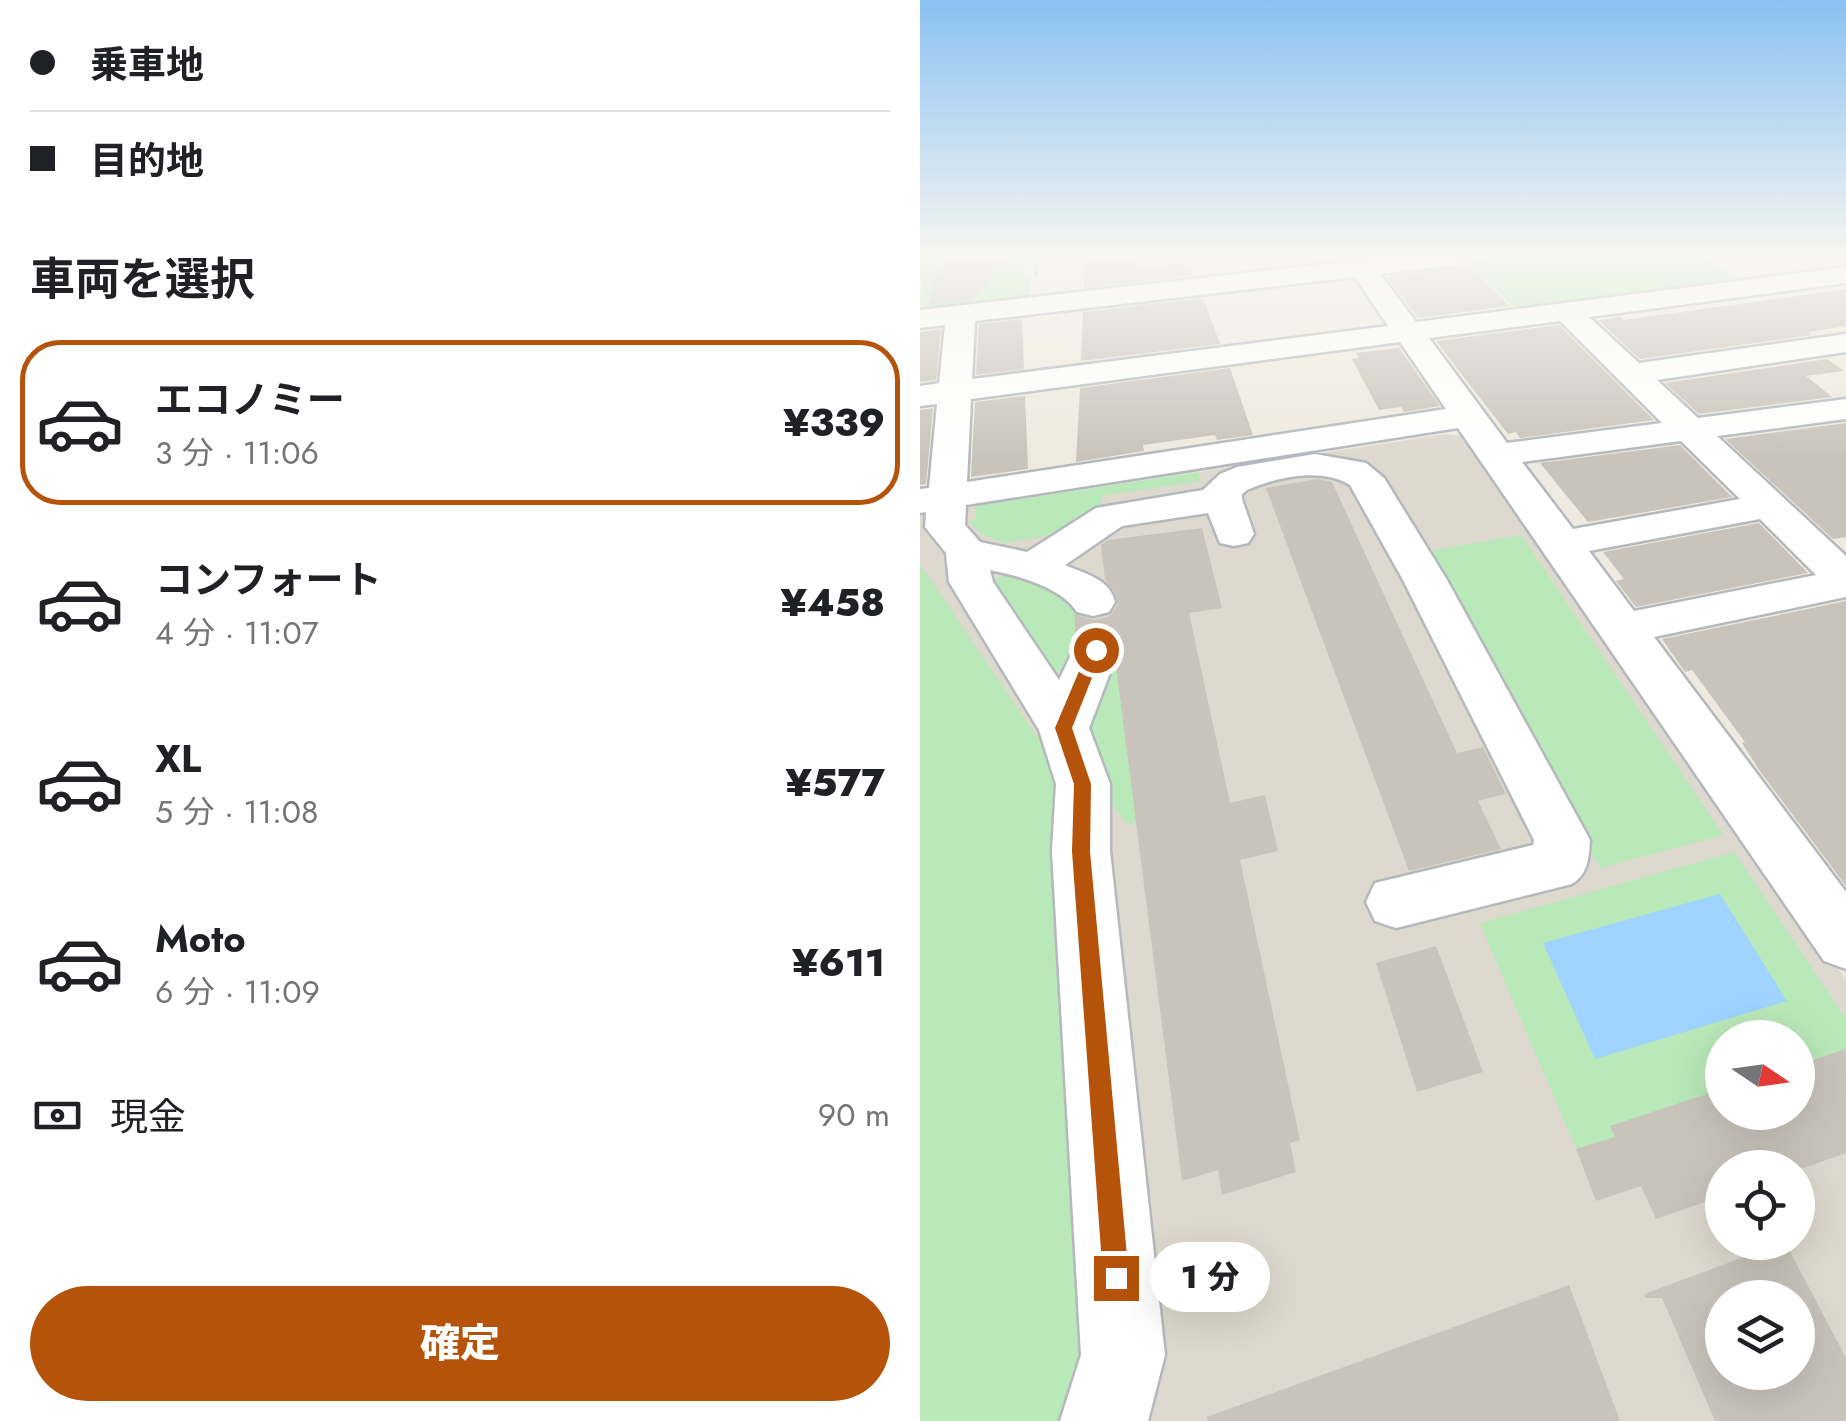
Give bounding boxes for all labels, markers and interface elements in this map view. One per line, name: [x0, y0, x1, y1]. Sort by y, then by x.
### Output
text: 乗車地: [90, 37, 204, 92]
text: 目的地: [90, 133, 204, 188]
text: 車両を選択: [30, 247, 255, 312]
text: エコノミー: [155, 372, 345, 427]
icon: car: [35, 378, 125, 468]
text: ¥339: [783, 395, 885, 450]
text: 3 分 · 11:06: [155, 430, 319, 476]
text: コンフォート: [155, 552, 382, 607]
icon: car: [35, 558, 125, 648]
text: ¥458: [781, 575, 885, 630]
text: 4 分 · 11:07: [155, 610, 318, 656]
route start: [1074, 628, 1119, 673]
text: XL: [155, 731, 201, 786]
icon: car: [35, 738, 125, 828]
text: ¥577: [786, 755, 885, 810]
text: 5 分 · 11:08: [155, 789, 319, 835]
text: Moto: [155, 911, 246, 966]
icon: car: [35, 918, 125, 1008]
text: ¥611: [792, 935, 885, 990]
text: 6 分 · 11:09: [155, 969, 320, 1015]
north arrow: [1705, 1020, 1815, 1130]
map controls: [1705, 1020, 1815, 1390]
icon: cash: [30, 1088, 85, 1143]
text: 現金: [110, 1089, 186, 1144]
text: 90 m: [818, 1092, 890, 1138]
button: locate: [1705, 1150, 1815, 1260]
callout: 1 分: [1151, 1243, 1271, 1313]
text: 1 分: [1181, 1254, 1239, 1300]
route end: [1094, 1256, 1139, 1301]
button: layers: [1705, 1280, 1815, 1390]
button: 確定: [30, 1286, 890, 1401]

